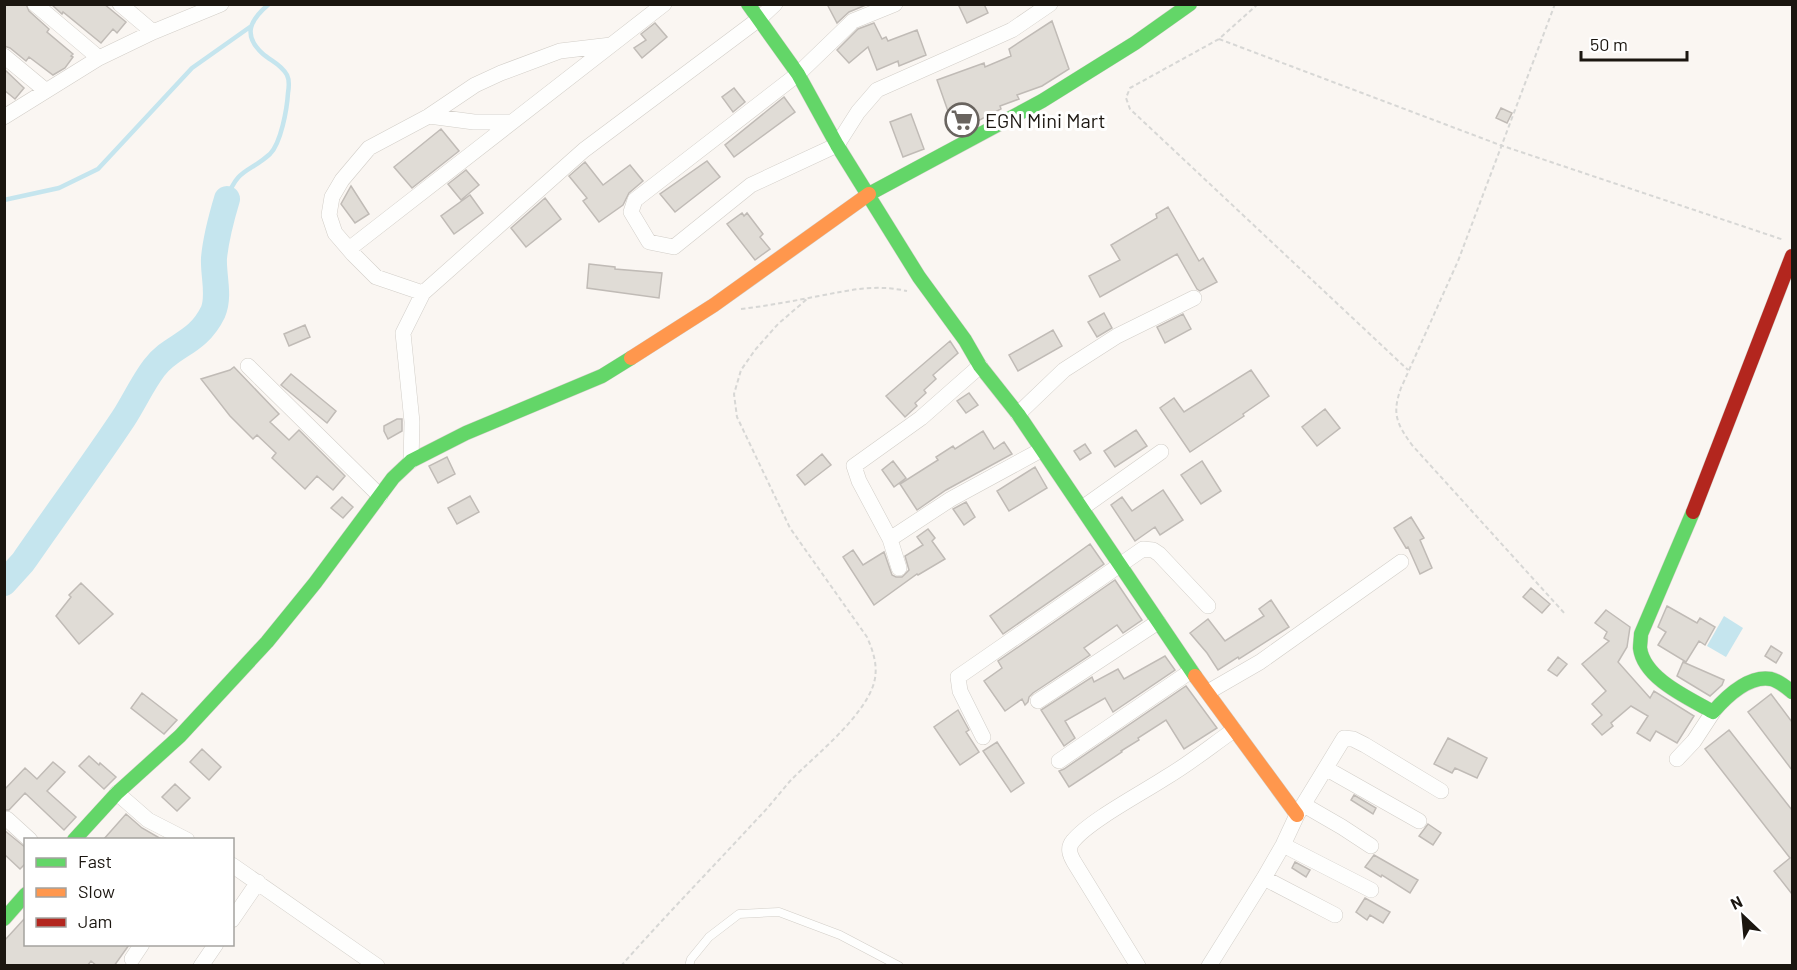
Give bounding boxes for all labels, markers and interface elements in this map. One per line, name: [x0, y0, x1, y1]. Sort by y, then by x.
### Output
scale bar: [1581, 24, 1688, 62]
text: 50 m: [1590, 33, 1628, 55]
supermarket icon: EGN Mini Mart: [944, 102, 980, 138]
place label: EGN Mini Mart: [985, 108, 1106, 132]
legend: [24, 838, 234, 946]
text: Fast: [78, 850, 112, 872]
text: Slow: [78, 880, 115, 902]
north arrow: [1713, 886, 1773, 946]
text: N: [1727, 891, 1745, 913]
text: Jam: [78, 910, 112, 932]

